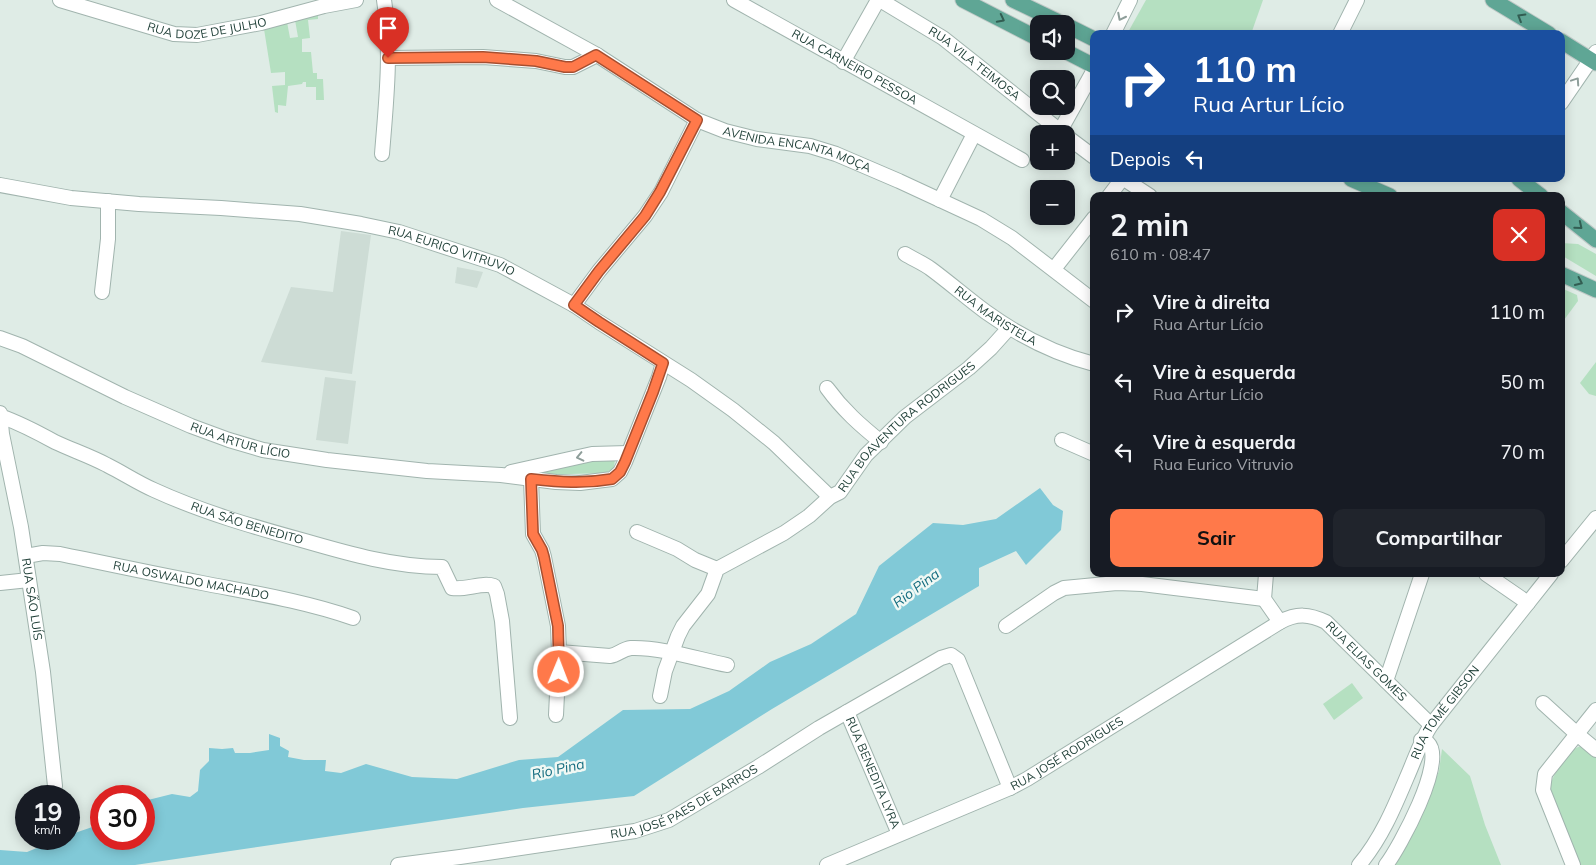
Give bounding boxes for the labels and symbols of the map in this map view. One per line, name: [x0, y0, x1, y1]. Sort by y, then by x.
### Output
pin: [367, 7, 409, 58]
one-way arrow: [1117, 12, 1127, 21]
one-way arrow: [995, 13, 1004, 23]
one-way arrow: [1517, 13, 1526, 23]
street label: RUA DOZE DE JULHO: [146, 14, 268, 42]
street label: RUA VILA TEIMOSA: [926, 23, 1024, 104]
street label: RUA CARNEIRO PESSOA: [789, 26, 921, 108]
one-way arrow: [1570, 77, 1579, 87]
street label: AVENIDA ENCANTA MOÇA: [721, 123, 874, 175]
one-way arrow: [1573, 221, 1582, 230]
street label: RUA EURICO VITRUVIO: [387, 222, 518, 279]
one-way arrow: [1574, 276, 1583, 287]
street label: RUA MARISTELA: [952, 282, 1040, 348]
street label: RUA BOAVENTURA RODRIGUES: [834, 358, 978, 495]
street label: RUA ARTUR LÍCIO: [188, 418, 291, 461]
one-way arrow: [575, 451, 584, 462]
street label: RUA SÃO BENEDITO: [189, 498, 305, 547]
street label: RUA SÃO LUÍS: [19, 557, 46, 641]
street label: RUA OSWALDO MACHADO: [112, 557, 270, 603]
water label: Rio Pina: [889, 565, 943, 611]
street label: RUA ELIAS GOMES: [1323, 618, 1410, 704]
position arrow: [532, 645, 584, 697]
street label: RUA TOMÉ GIBSON: [1407, 662, 1482, 761]
street label: RUA JOSÉ RODRIGUES: [1008, 713, 1126, 793]
street label: RUA BENEDITA LYRA: [843, 714, 904, 831]
water label: Rio Pina: [530, 755, 586, 783]
street label: RUA JOSÉ PAES DE BARROS: [609, 761, 760, 842]
speed limit sign: 30: [90, 785, 155, 850]

